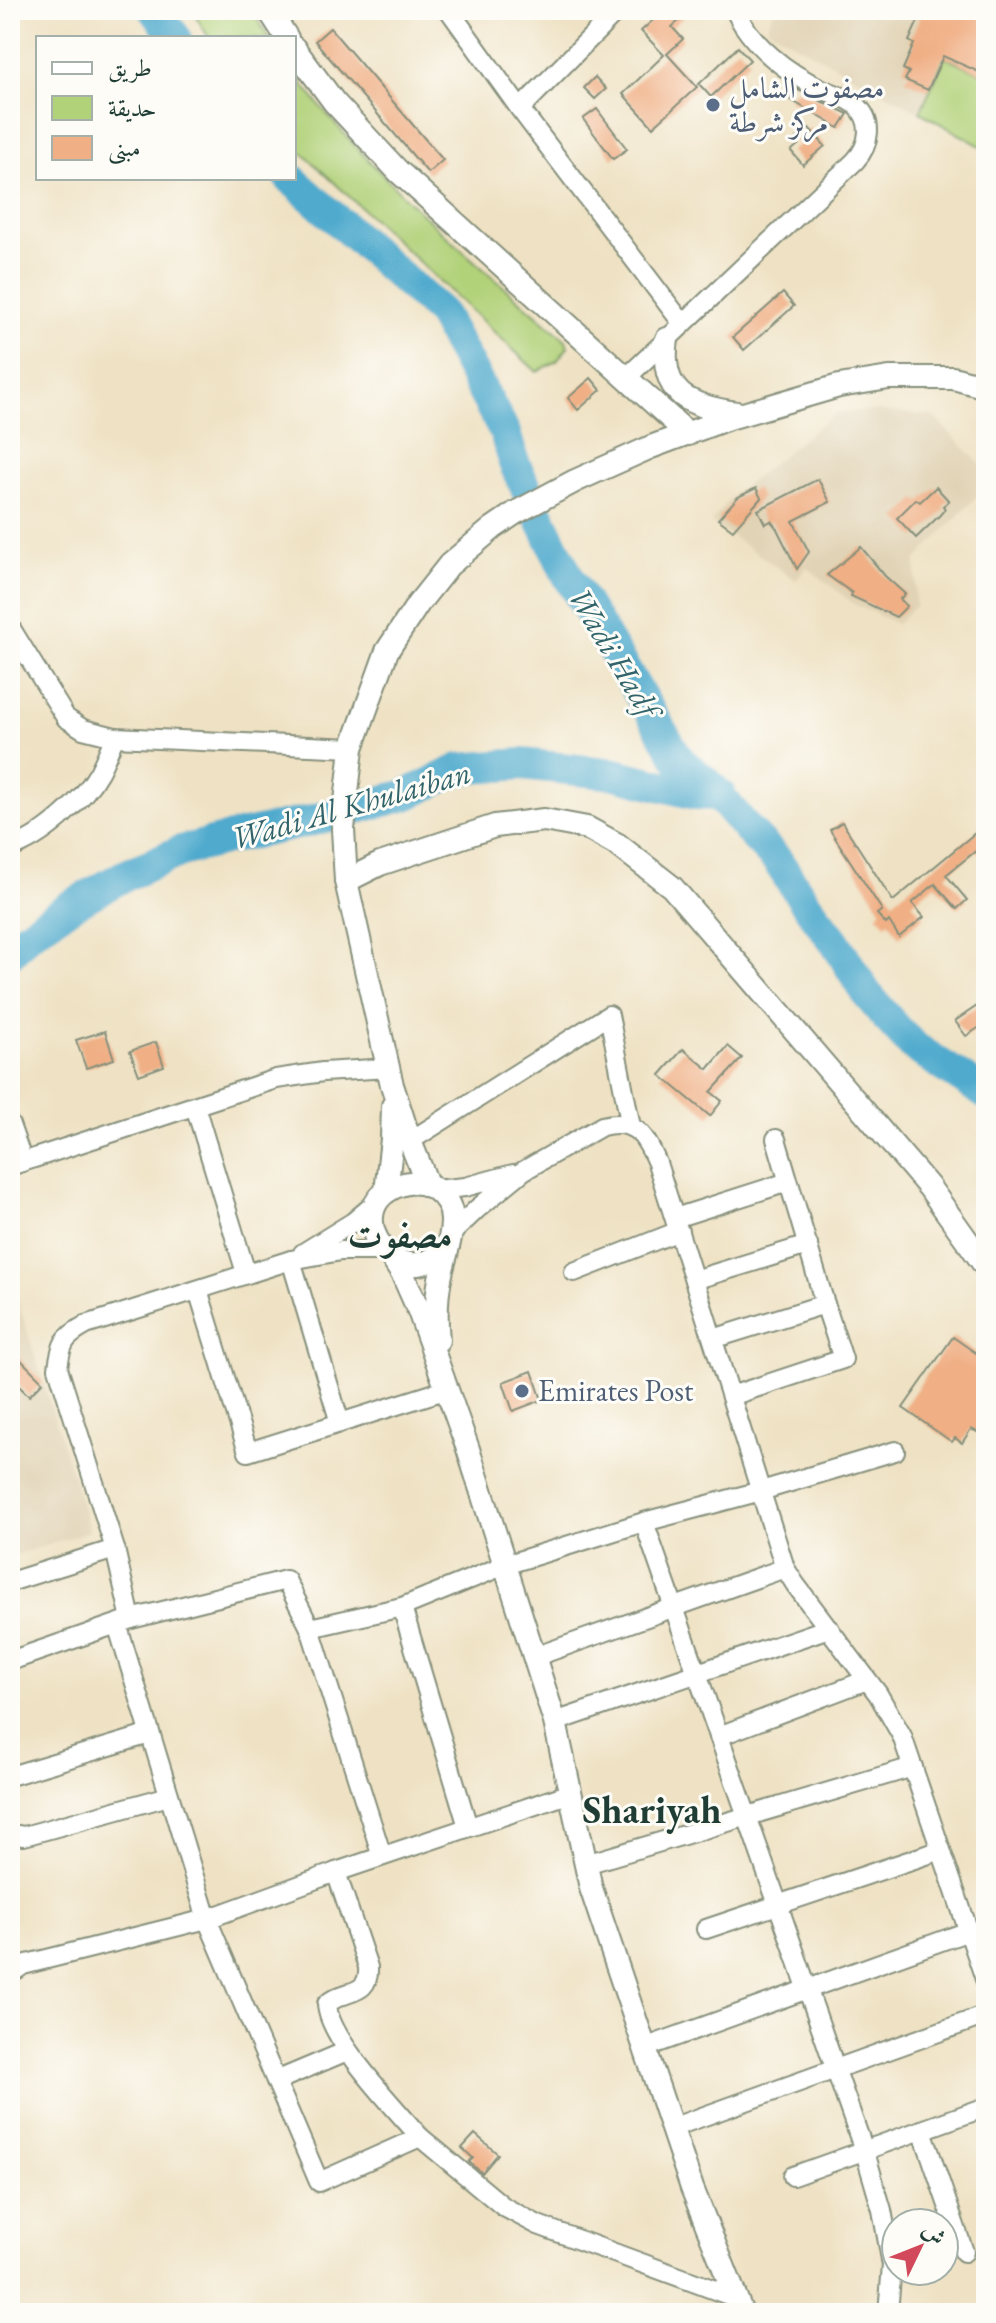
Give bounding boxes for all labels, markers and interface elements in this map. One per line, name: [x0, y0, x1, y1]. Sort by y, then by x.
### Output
legend: [36, 36, 296, 180]
text: طريق: [108, 52, 152, 83]
place label: مصفوت الشامل مركز شرطة: [729, 68, 884, 143]
text: حديقة: [108, 92, 157, 123]
marker: مصفوت الشامل مركز شرطة: [704, 96, 722, 114]
text: مبنى: [108, 132, 141, 165]
water label: Wadi Hadf: [559, 579, 673, 730]
water label: Wadi Al Khulaiban: [227, 751, 475, 859]
district label: مصفوت: [348, 1209, 452, 1259]
place label: Emirates Post: [538, 1371, 694, 1410]
marker: Emirates Post: [513, 1382, 531, 1400]
district label: Shariyah: [583, 1785, 721, 1834]
north arrow: [880, 2207, 960, 2287]
text: ش: [916, 2216, 952, 2252]

